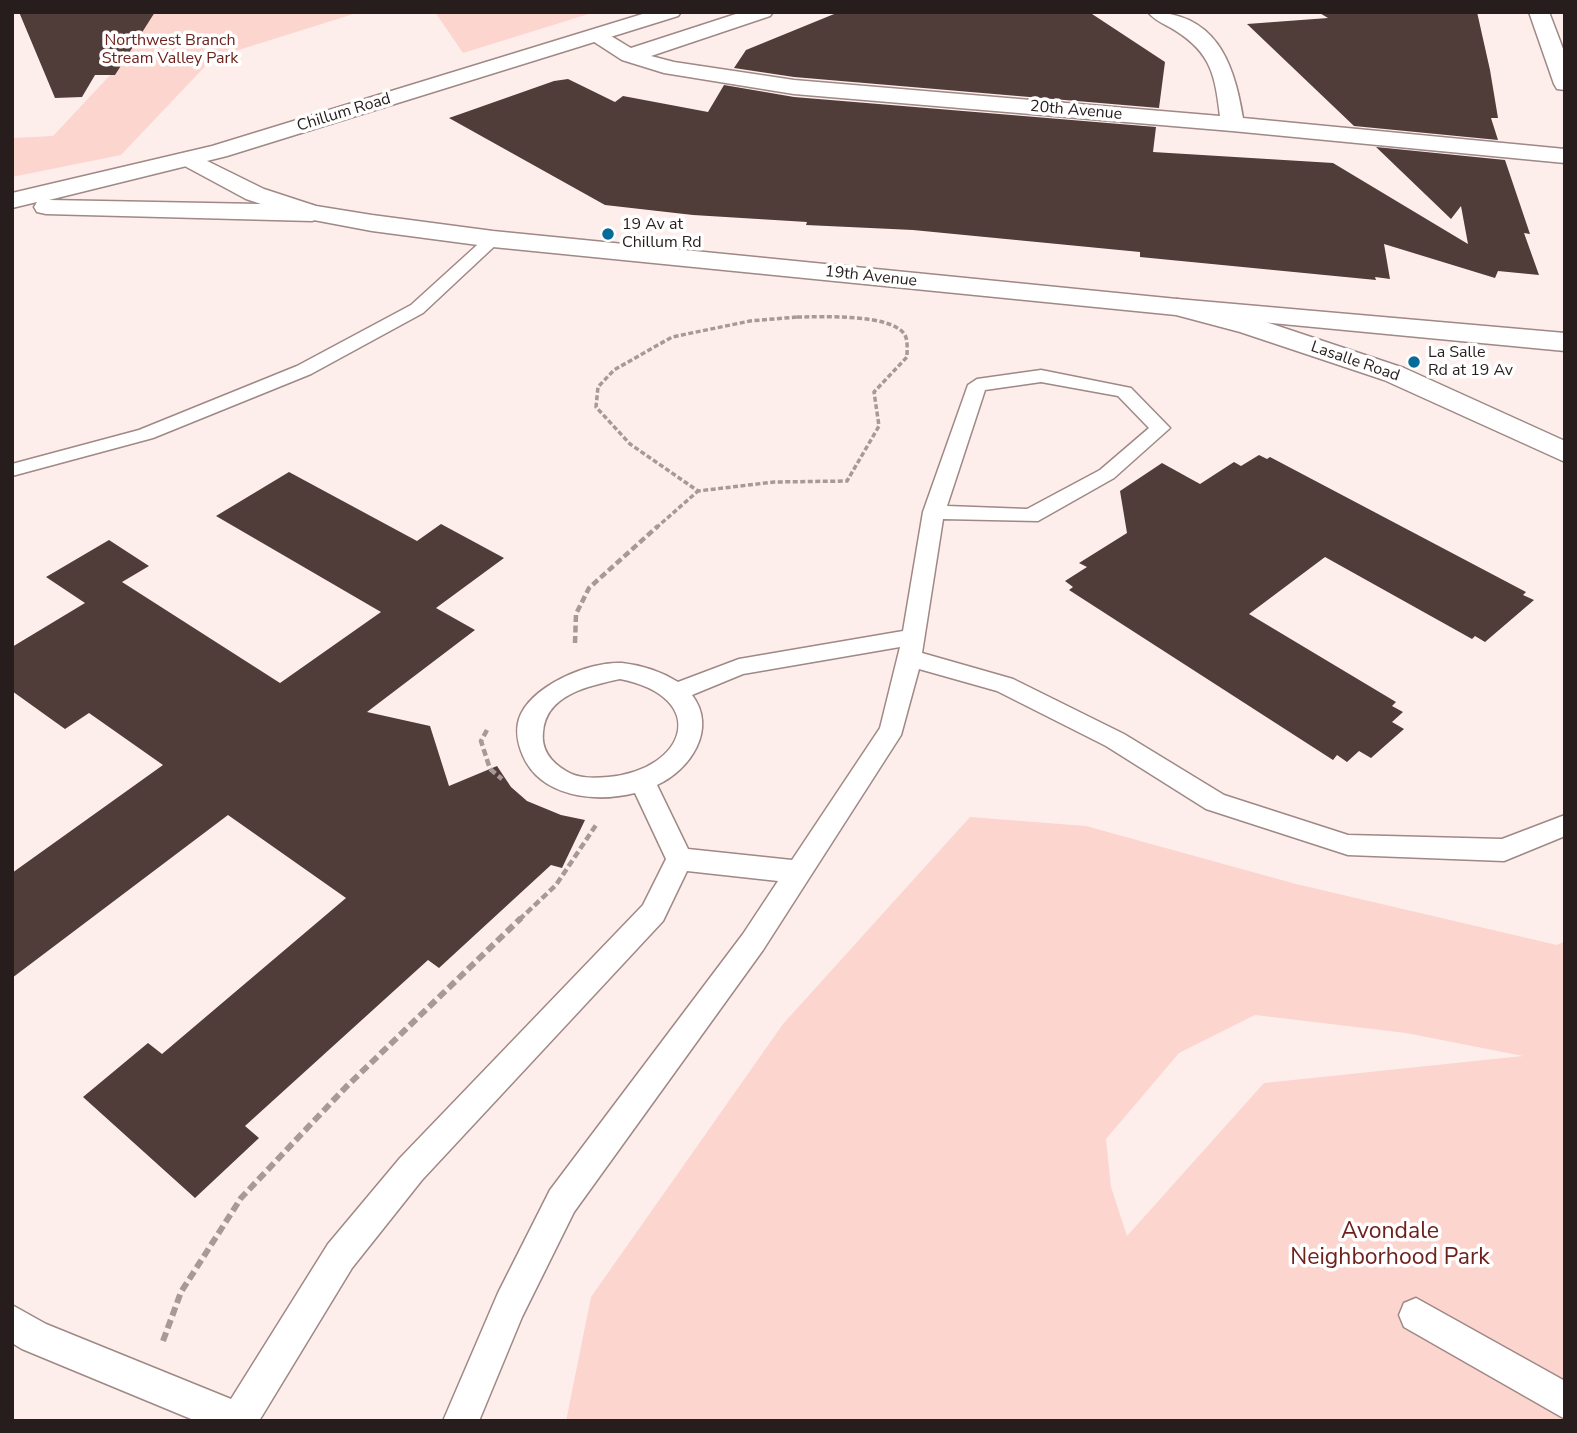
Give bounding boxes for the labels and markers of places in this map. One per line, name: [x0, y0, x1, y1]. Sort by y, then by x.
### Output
place label: 19 Av at Chillum Rd: [622, 215, 702, 253]
marker: 19 Av at Chillum Rd: [600, 226, 616, 242]
place label: La Salle Rd at 19 Av: [1428, 343, 1513, 381]
marker: La Salle Rd at 19 Av: [1406, 354, 1422, 370]

